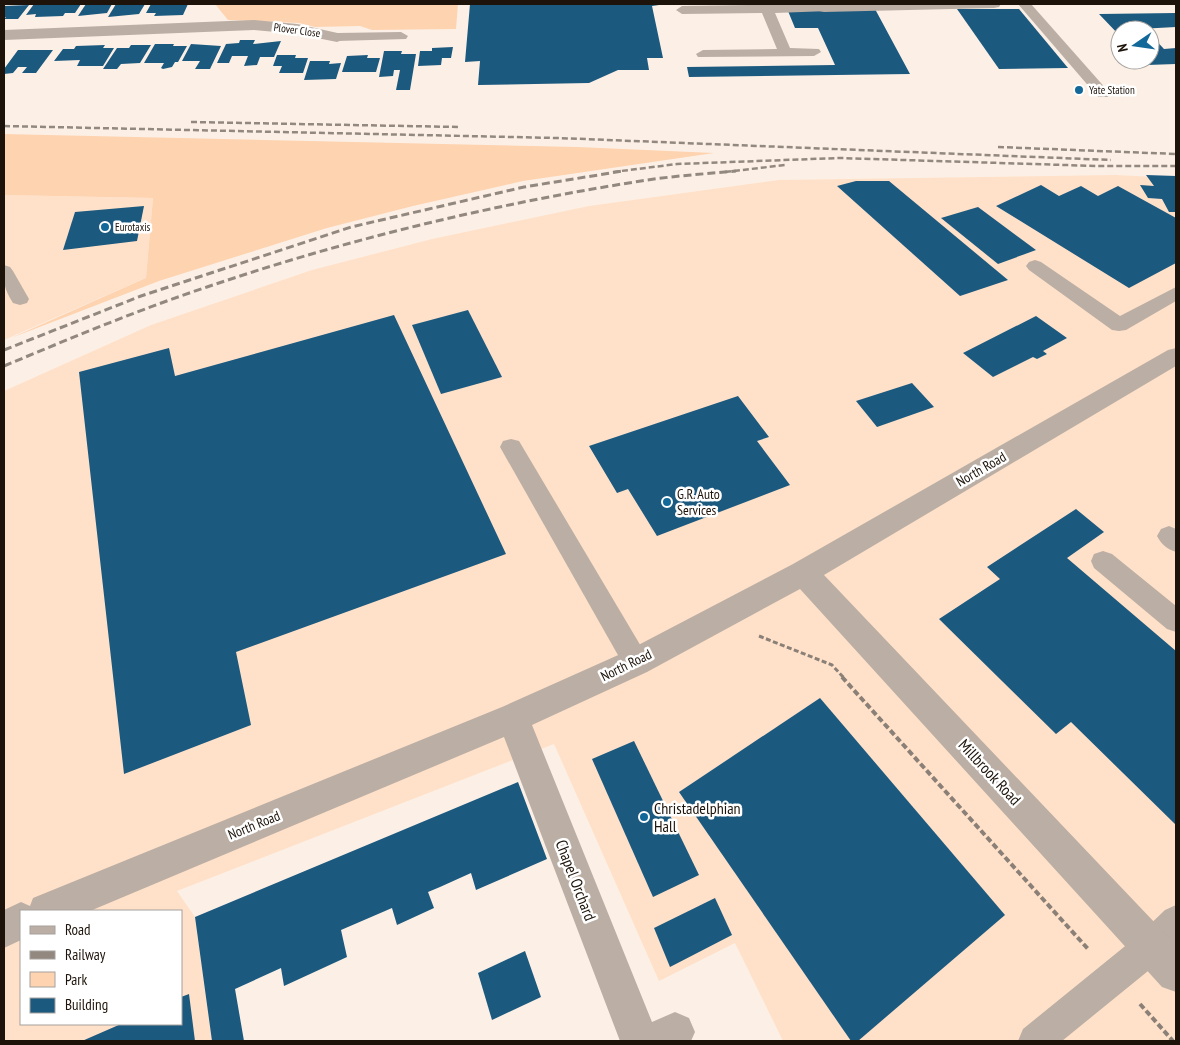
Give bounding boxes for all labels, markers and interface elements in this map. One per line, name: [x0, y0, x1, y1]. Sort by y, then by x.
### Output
street label: Plover Close: [273, 20, 322, 40]
north arrow: [1110, 20, 1160, 70]
text: N: [1113, 42, 1132, 54]
place label: Yate Station: [1089, 83, 1135, 97]
marker: Yate Station: [1073, 84, 1085, 96]
place label: Eurotaxis: [115, 220, 151, 234]
marker: Eurotaxis: [99, 221, 111, 233]
street label: North Road: [953, 448, 1009, 490]
place label: G.R. Auto Services: [677, 485, 720, 519]
marker: G.R. Auto Services: [661, 496, 673, 508]
street label: North Road: [598, 645, 654, 685]
street label: Millbrook Road: [954, 735, 1026, 809]
place label: Christadelphian Hall: [654, 798, 741, 836]
street label: North Road: [225, 806, 283, 844]
marker: Christadelphian Hall: [638, 811, 650, 823]
street label: Chapel Orchard: [551, 837, 601, 923]
legend: [20, 910, 182, 1025]
text: Road: [65, 920, 91, 939]
text: Railway: [65, 945, 106, 964]
text: Park: [65, 970, 87, 989]
text: Building: [65, 995, 108, 1014]

